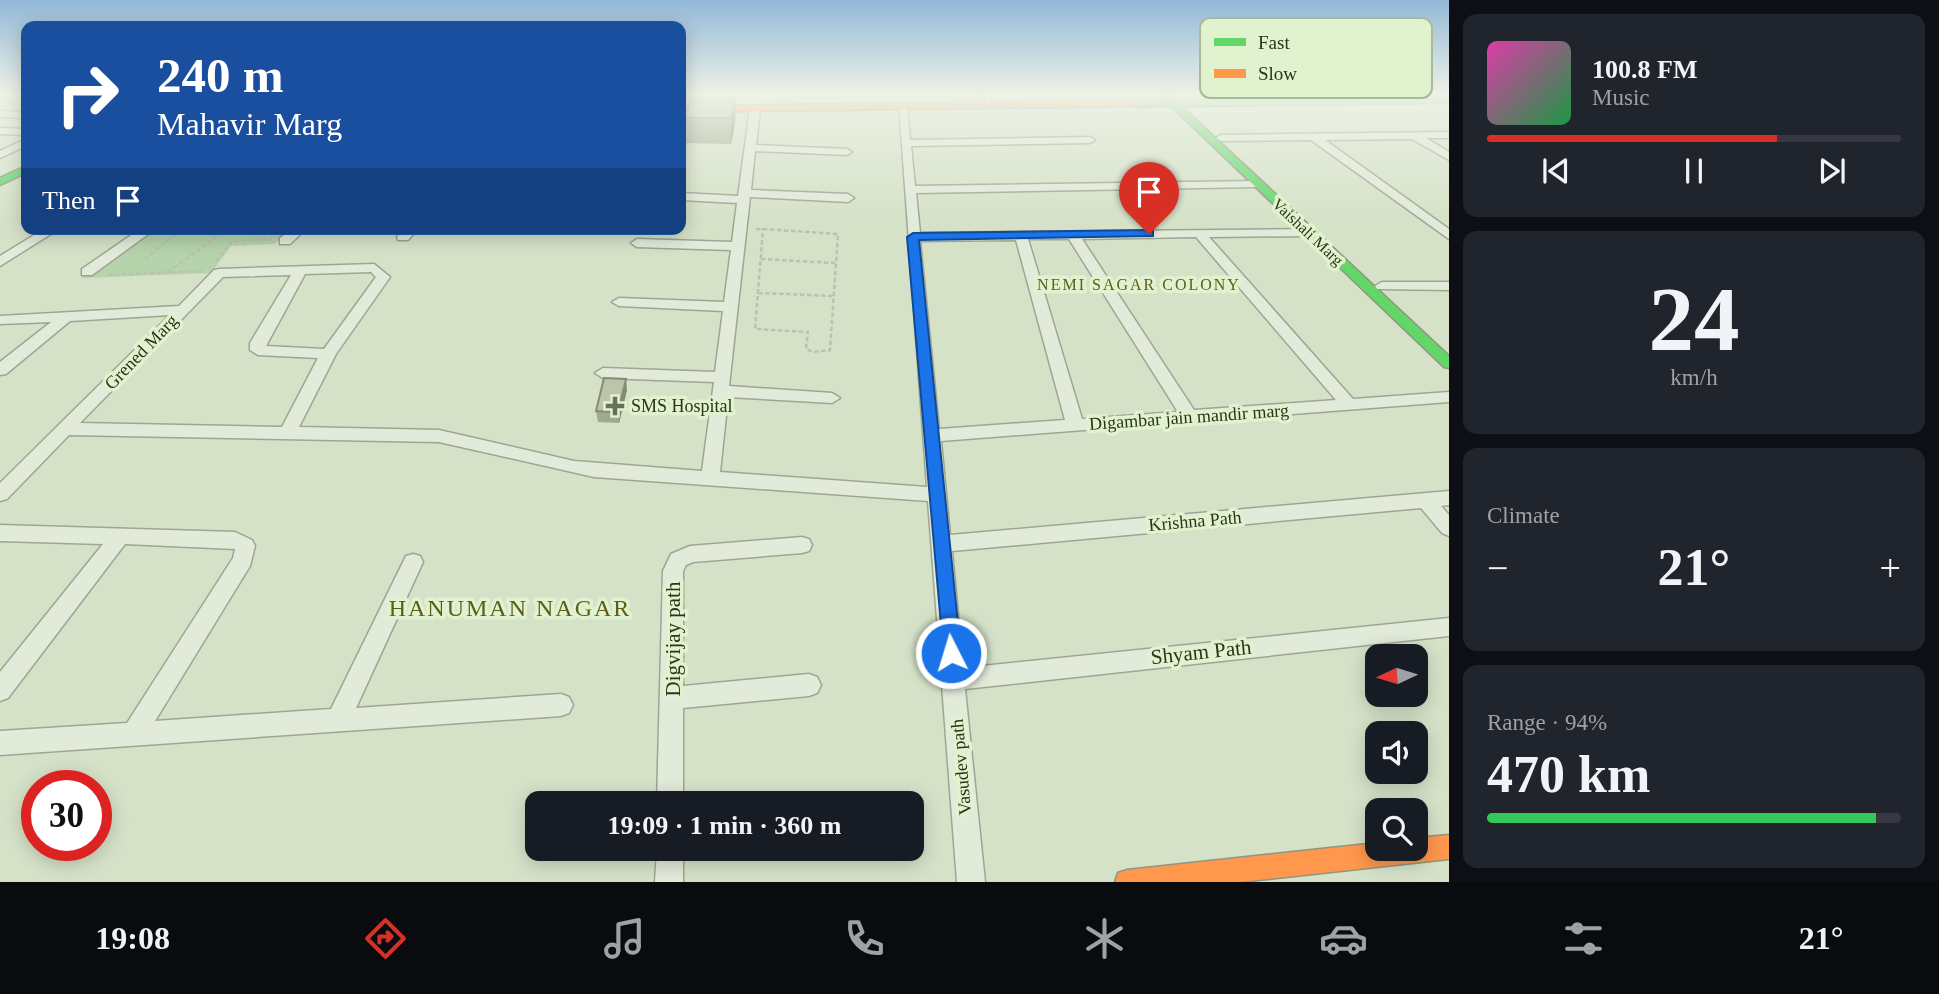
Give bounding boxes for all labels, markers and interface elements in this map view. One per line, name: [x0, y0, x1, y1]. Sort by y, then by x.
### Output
legend: [1200, 18, 1432, 98]
text: Fast: [1258, 32, 1290, 53]
text: 240 m: [157, 48, 284, 103]
icon: right: [42, 49, 133, 140]
text: 100.8 FM: [1592, 55, 1697, 84]
text: Slow: [1258, 63, 1297, 84]
text: Music: [1592, 85, 1650, 110]
text: Mahavir Marg: [157, 106, 342, 142]
icon: previous: [1537, 152, 1575, 190]
icon: pause: [1675, 152, 1713, 190]
icon: next: [1813, 152, 1851, 190]
pin: [1119, 162, 1179, 234]
icon: arrive: [1130, 173, 1168, 211]
icon: arrive: [109, 182, 147, 220]
text: Then: [42, 186, 95, 215]
street label: Vaishali Marg: [1269, 195, 1347, 270]
text: 24: [1649, 269, 1740, 370]
district label: NEMI SAGAR COLONY: [1037, 276, 1241, 293]
street label: Grened Marg: [100, 310, 182, 394]
text: km/h: [1670, 365, 1718, 390]
marker: SMS Hospital: [605, 396, 625, 416]
place label: SMS Hospital: [631, 396, 733, 416]
street label: Digambar jain mandir marg: [1088, 400, 1290, 434]
text: Climate: [1487, 503, 1560, 528]
street label: Krishna Path: [1148, 507, 1242, 535]
text: 21°: [1658, 539, 1730, 596]
text: −: [1487, 547, 1508, 589]
text: +: [1880, 547, 1901, 589]
street label: Digvijay path: [661, 581, 685, 696]
district label: HANUMAN NAGAR: [389, 595, 631, 621]
position arrow: [914, 616, 988, 690]
street label: Shyam Path: [1150, 635, 1253, 669]
north arrow: [1365, 644, 1428, 707]
map controls: [1365, 644, 1428, 861]
text: Range · 94%: [1487, 710, 1607, 735]
street label: Vasudev path: [947, 718, 975, 816]
button: sound: [1365, 721, 1428, 784]
text: 470 km: [1487, 746, 1650, 803]
speed limit sign: 30: [21, 770, 112, 861]
button: search: [1365, 798, 1428, 861]
text: 19:09 · 1 min · 360 m: [608, 811, 842, 840]
icon: directions: [361, 914, 410, 963]
icon: music: [600, 914, 649, 963]
icon: phone: [840, 914, 889, 963]
icon: climate: [1080, 914, 1129, 963]
icon: car: [1319, 914, 1368, 963]
icon: filters: [1559, 914, 1608, 963]
text: 19:08: [95, 920, 170, 956]
text: 21°: [1799, 920, 1844, 956]

